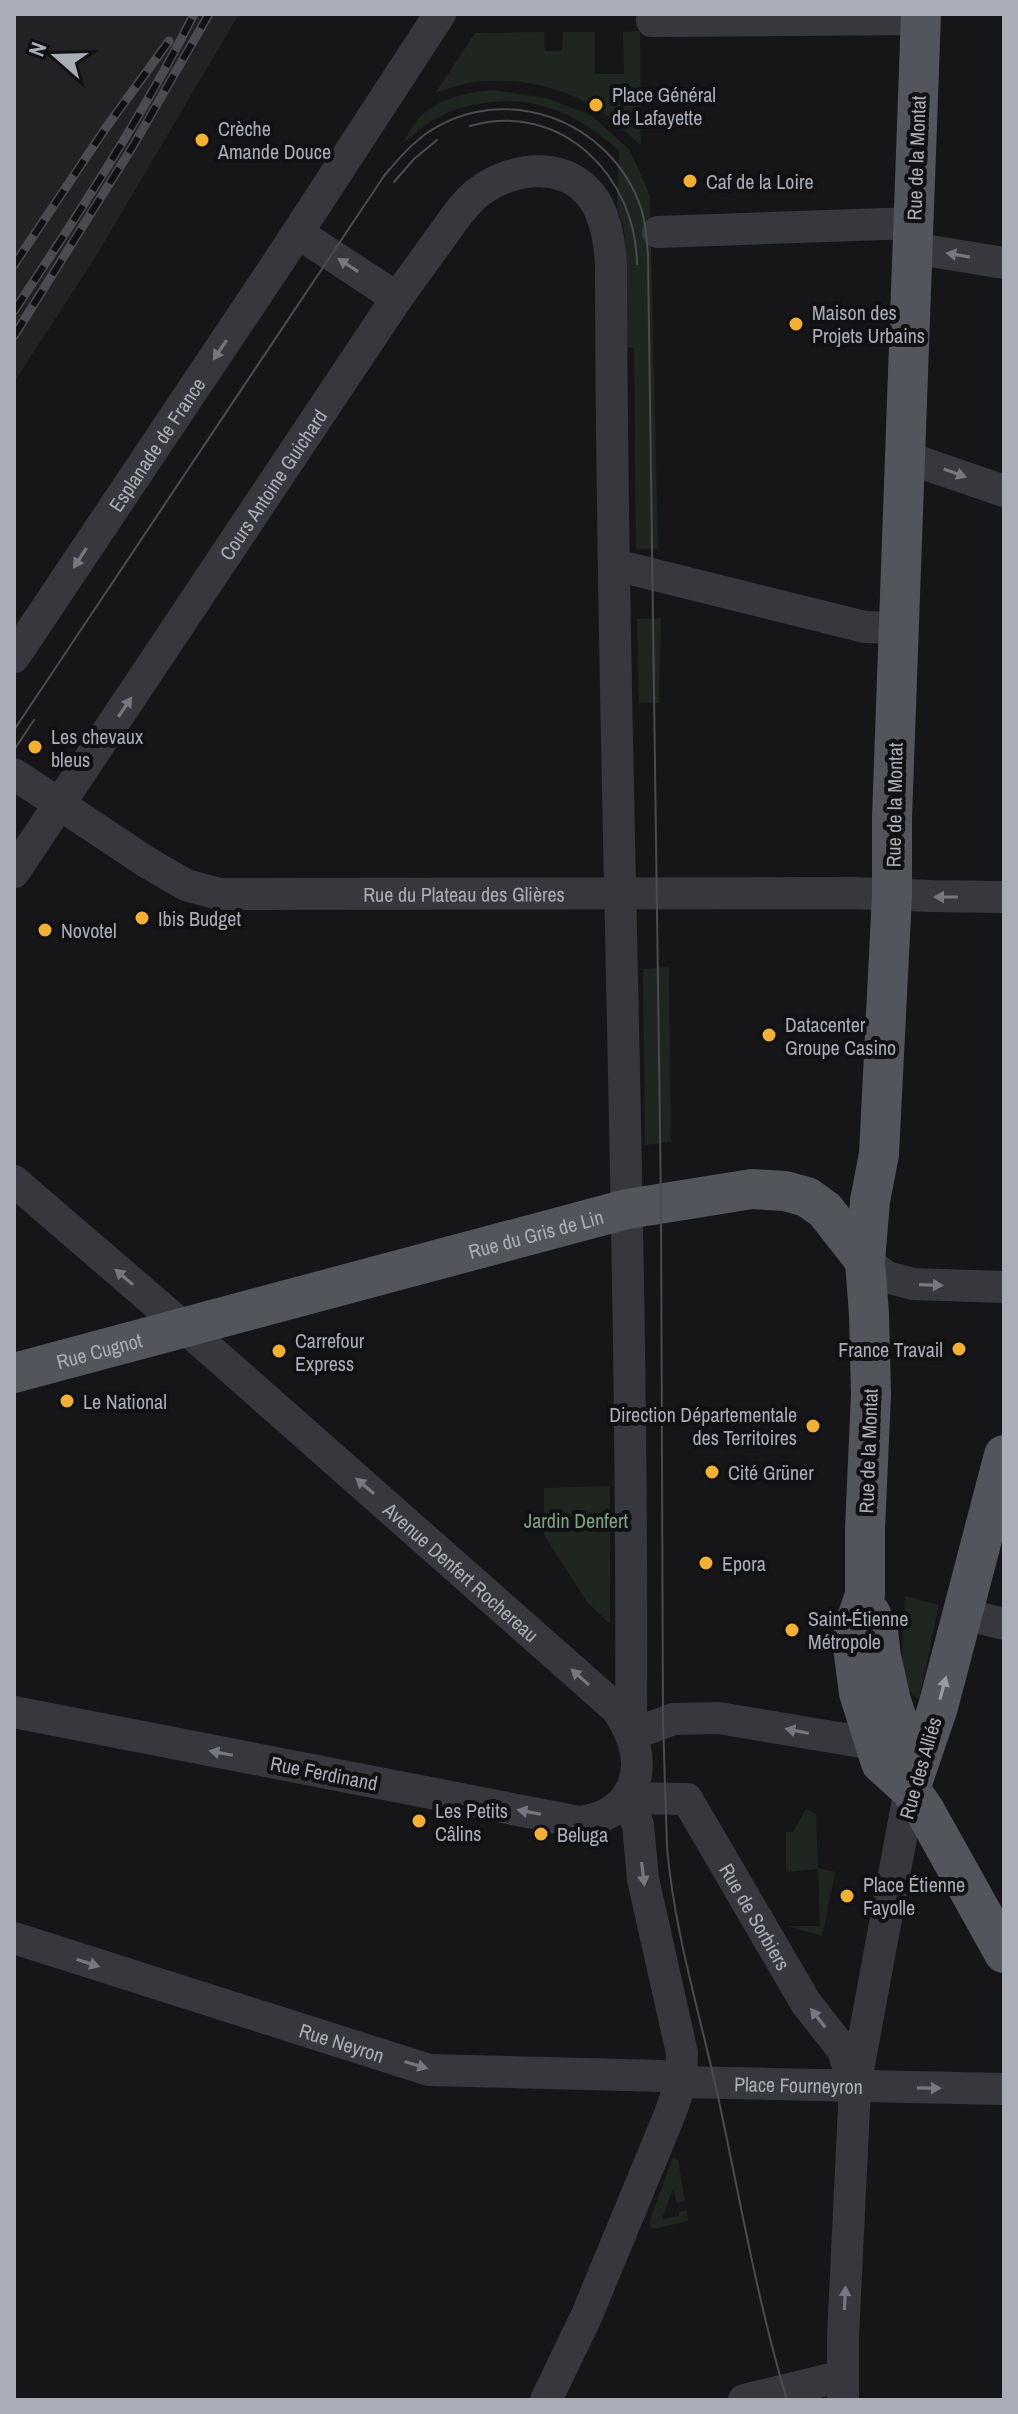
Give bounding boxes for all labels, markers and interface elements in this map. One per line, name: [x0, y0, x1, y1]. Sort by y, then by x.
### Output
north arrow: [16, 16, 96, 96]
text: N: [21, 38, 54, 60]
place label: Place Général de Lafayette: [612, 81, 716, 131]
street label: Rue de la Montat: [900, 95, 932, 221]
marker: Place Général de Lafayette: [587, 96, 605, 114]
place label: Crèche Amande Douce: [217, 115, 331, 165]
marker: Crèche Amande Douce: [193, 131, 211, 149]
place label: Caf de la Loire: [706, 168, 814, 195]
marker: Caf de la Loire: [681, 172, 699, 190]
one-way arrow: [945, 248, 970, 260]
one-way arrow: [337, 258, 358, 273]
place label: Maison des Projets Urbains: [812, 299, 925, 349]
marker: Maison des Projets Urbains: [787, 315, 805, 333]
one-way arrow: [213, 339, 228, 360]
street label: Esplanade de France: [102, 372, 211, 517]
street label: Cours Antoine Guichard: [213, 404, 333, 565]
one-way arrow: [943, 467, 967, 480]
one-way arrow: [73, 548, 88, 569]
one-way arrow: [117, 696, 132, 717]
place label: Les chevaux bleus: [51, 723, 144, 773]
marker: Les chevaux bleus: [26, 738, 44, 756]
street label: Rue de la Montat: [879, 742, 909, 868]
street label: Rue du Plateau des Glières: [363, 880, 565, 907]
one-way arrow: [933, 890, 958, 903]
place label: Ibis Budget: [158, 905, 241, 932]
marker: Ibis Budget: [133, 909, 151, 927]
place label: Novotel: [61, 917, 117, 944]
marker: Novotel: [36, 921, 54, 939]
place label: Datacenter Groupe Casino: [785, 1011, 896, 1061]
marker: Datacenter Groupe Casino: [760, 1026, 778, 1044]
street label: Rue du Gris de Lin: [465, 1202, 606, 1264]
one-way arrow: [114, 1269, 134, 1286]
one-way arrow: [919, 1278, 944, 1291]
street label: Rue Cugnot: [53, 1326, 145, 1375]
place label: Carrefour Express: [295, 1327, 365, 1377]
place label: France Travail: [838, 1336, 943, 1363]
marker: France Travail: [950, 1340, 968, 1358]
marker: Carrefour Express: [270, 1342, 288, 1360]
place label: Le National: [83, 1388, 167, 1415]
street label: Rue de la Montat: [852, 1388, 884, 1514]
marker: Le National: [58, 1392, 76, 1410]
place label: Direction Départementale des Territoires: [609, 1401, 797, 1451]
marker: Direction Départementale des Territoires: [804, 1417, 822, 1435]
place label: Cité Grüner: [728, 1459, 814, 1486]
marker: Cité Grüner: [703, 1463, 721, 1481]
one-way arrow: [355, 1478, 374, 1496]
street label: Avenue Denfert Rochereau: [377, 1495, 545, 1648]
park label: Jardin Denfert: [524, 1507, 628, 1534]
place label: Epora: [722, 1550, 766, 1577]
marker: Epora: [697, 1554, 715, 1572]
place label: Saint-Étienne Métropole: [808, 1605, 908, 1655]
marker: Saint-Étienne Métropole: [783, 1621, 801, 1639]
one-way arrow: [571, 1669, 591, 1686]
one-way arrow: [938, 1676, 950, 1701]
street label: Rue des Alliés: [893, 1714, 947, 1822]
one-way arrow: [784, 1725, 809, 1737]
one-way arrow: [208, 1746, 233, 1759]
street label: Rue Ferdinand: [268, 1749, 380, 1797]
place label: Les Petits Câlins: [435, 1797, 508, 1847]
one-way arrow: [516, 1806, 541, 1818]
marker: Les Petits Câlins: [410, 1812, 428, 1830]
place label: Beluga: [557, 1821, 608, 1848]
marker: Beluga: [532, 1825, 550, 1843]
street label: Rue de Sorbiers: [714, 1858, 797, 1975]
one-way arrow: [637, 1861, 650, 1886]
place label: Place Étienne Fayolle: [863, 1871, 965, 1921]
marker: Place Étienne Fayolle: [838, 1887, 856, 1905]
one-way arrow: [76, 1957, 100, 1969]
one-way arrow: [811, 2008, 827, 2028]
street label: Rue Neyron: [296, 2016, 388, 2068]
one-way arrow: [405, 2060, 429, 2072]
street label: Place Fourneyron: [734, 2070, 863, 2099]
one-way arrow: [917, 2081, 942, 2094]
one-way arrow: [838, 2285, 851, 2310]

